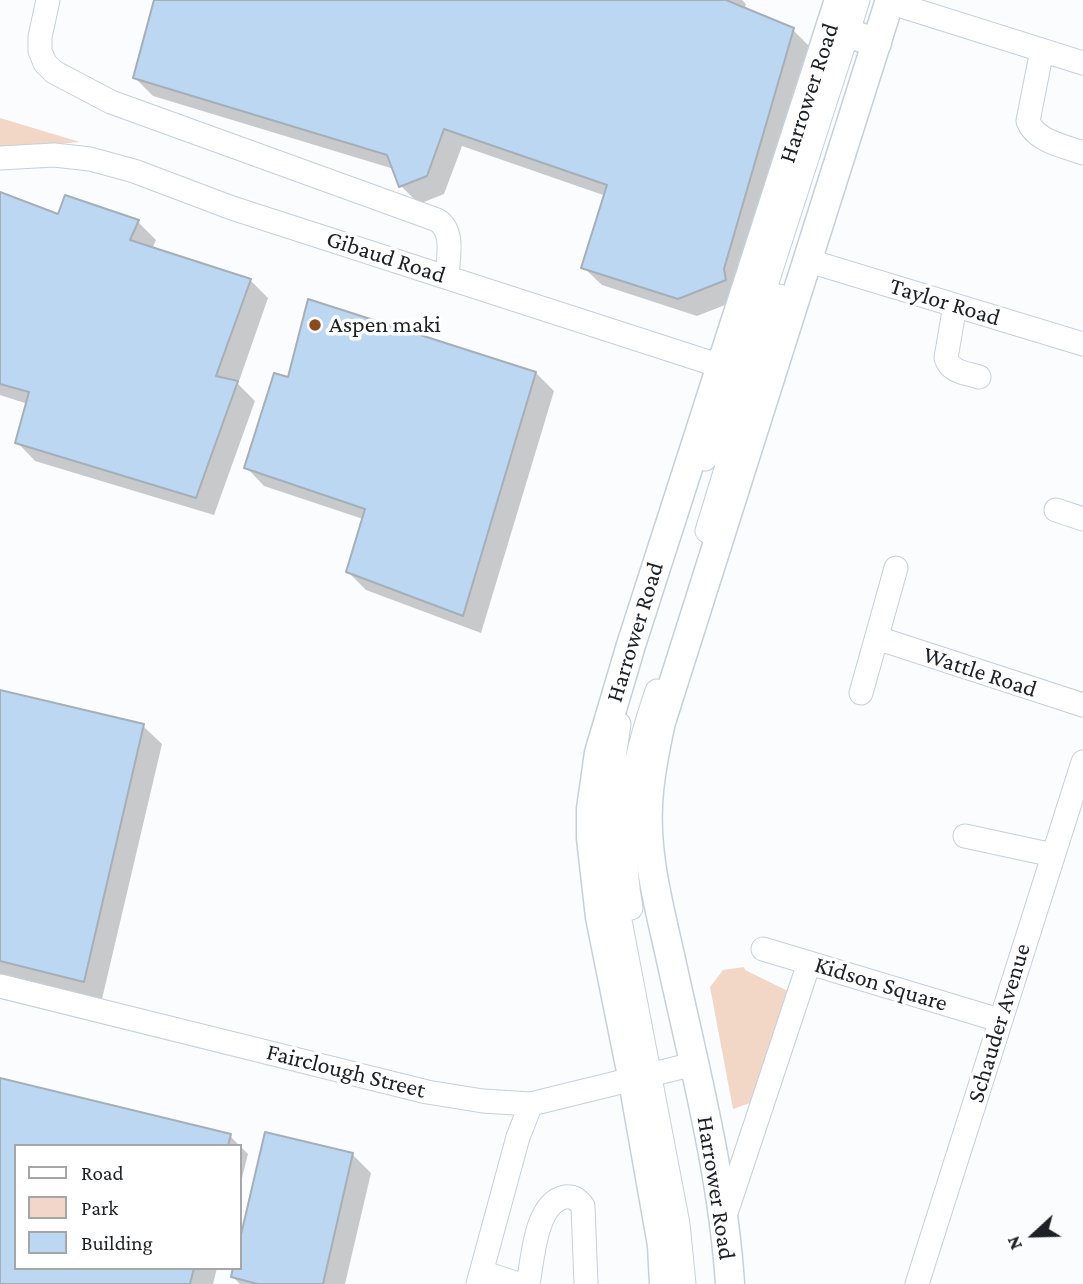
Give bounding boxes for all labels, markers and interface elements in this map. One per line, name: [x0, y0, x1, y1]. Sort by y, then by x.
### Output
street label: Harrower Road: [773, 20, 845, 166]
street label: Gibaud Road: [323, 224, 449, 290]
street label: Taylor Road: [886, 272, 1004, 332]
place label: Aspen maki: [329, 311, 441, 339]
marker: Aspen maki: [307, 317, 323, 333]
street label: Harrower Road: [600, 558, 670, 706]
street label: Wattle Road: [919, 640, 1041, 704]
street label: Schauder Avenue: [961, 940, 1037, 1106]
street label: Kidson Square: [811, 950, 951, 1018]
street label: Fairclough Street: [264, 1037, 428, 1105]
street label: Harrower Road: [690, 1114, 742, 1262]
legend: [14, 1144, 242, 1270]
text: Road: [81, 1161, 124, 1185]
text: Park: [81, 1196, 118, 1220]
north arrow: [999, 1200, 1069, 1270]
text: Building: [81, 1231, 153, 1255]
text: N: [1002, 1233, 1026, 1253]

